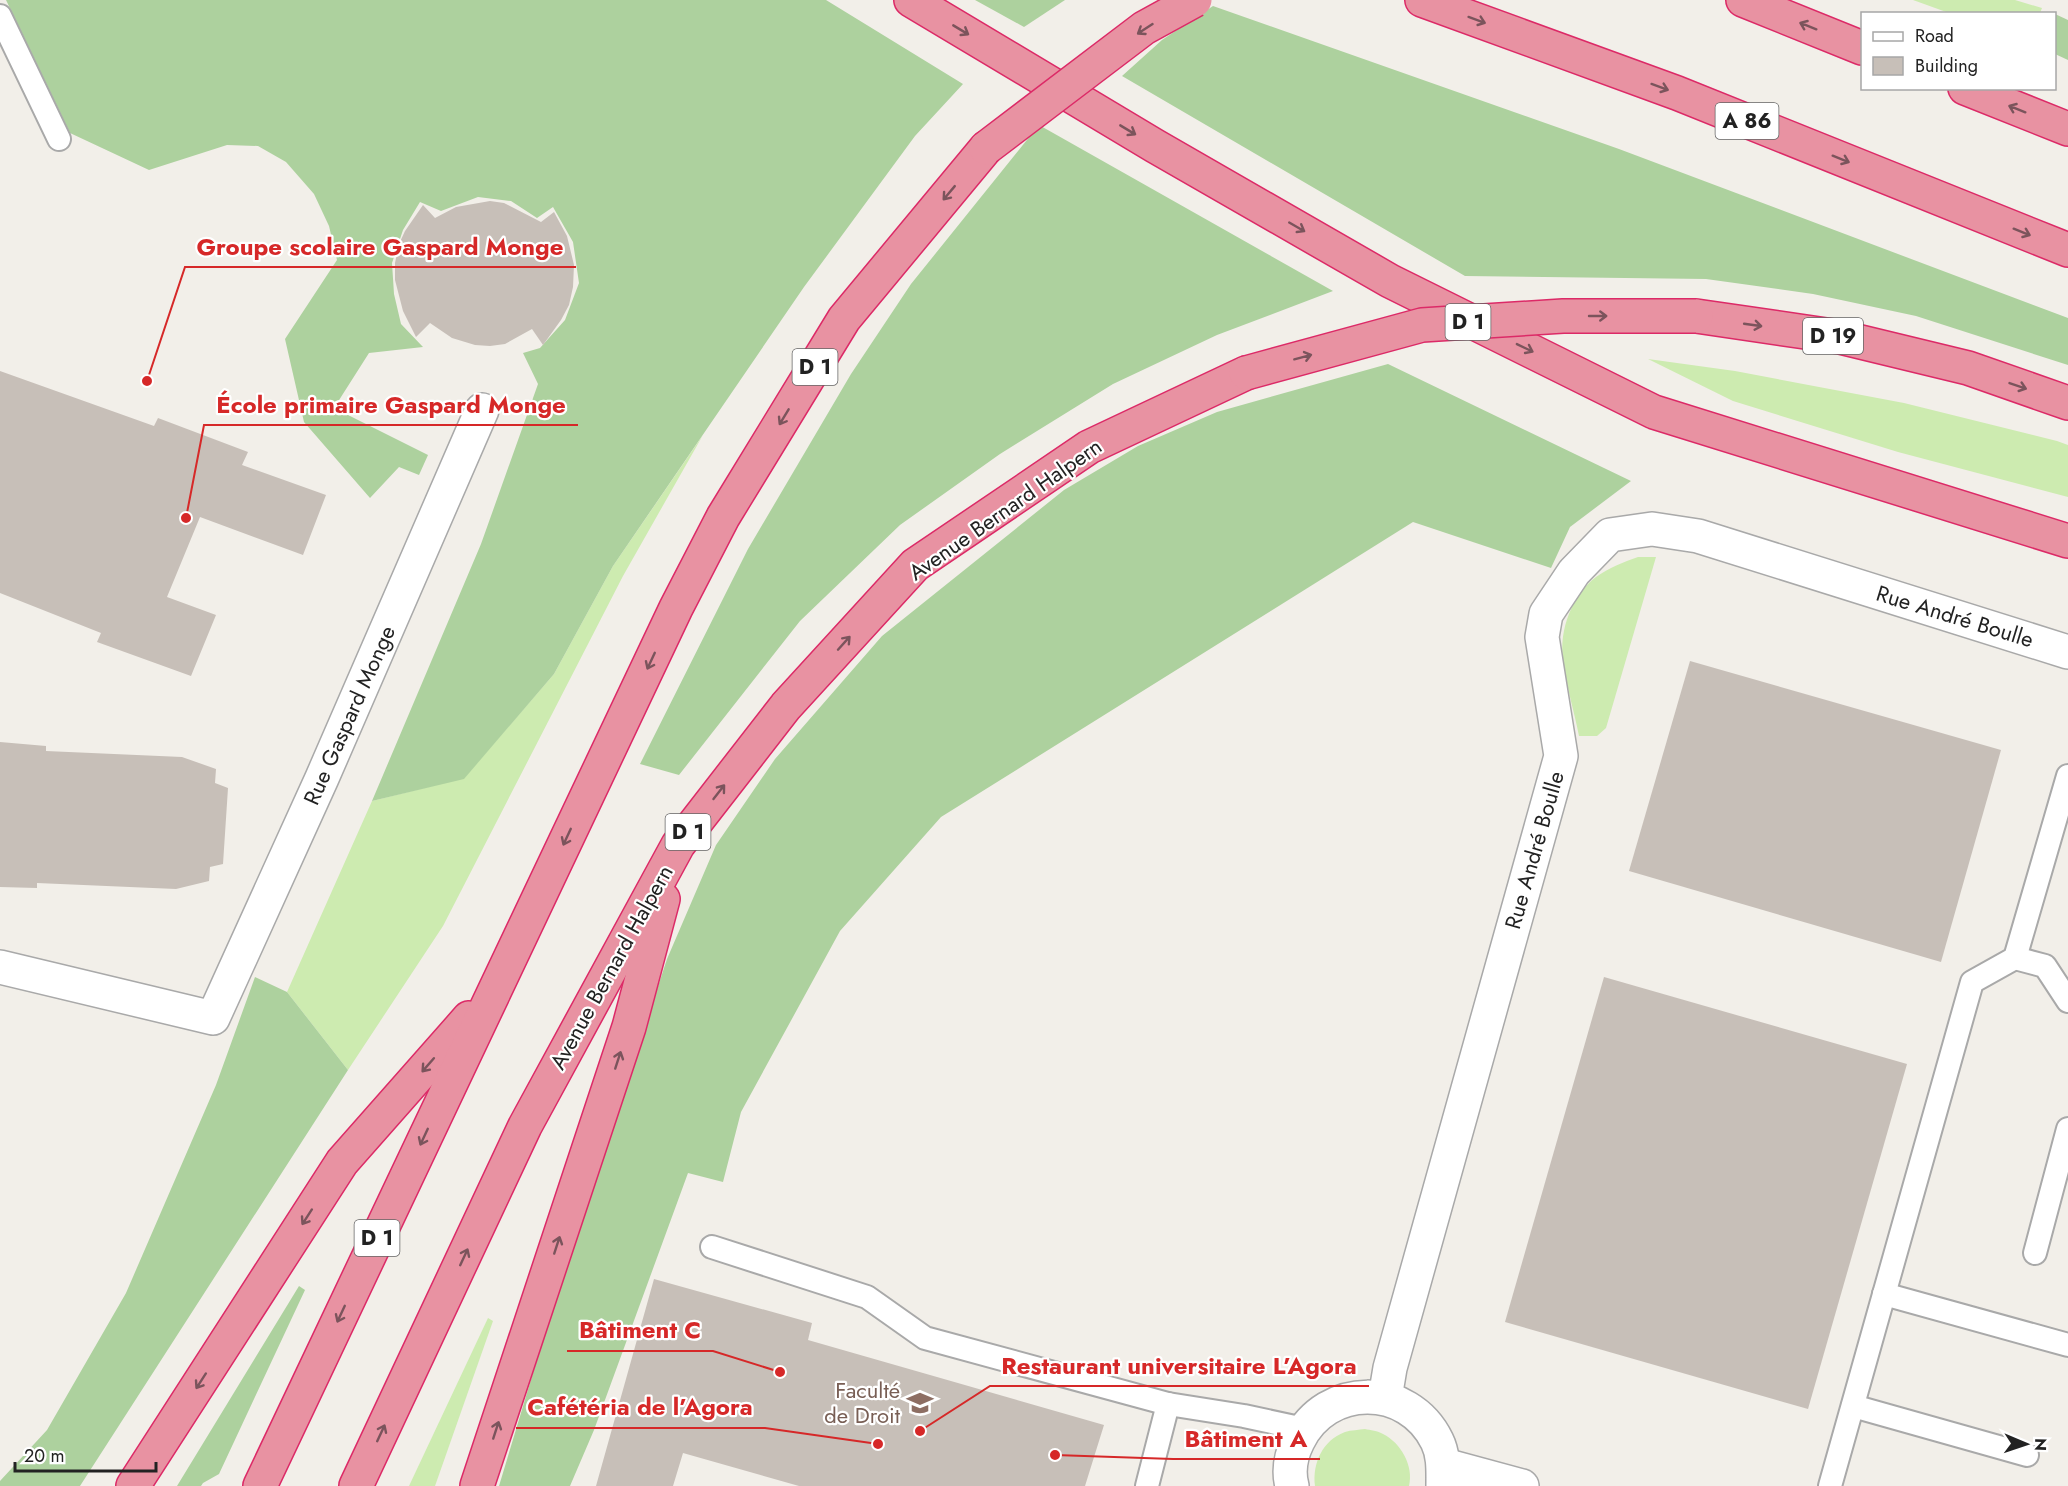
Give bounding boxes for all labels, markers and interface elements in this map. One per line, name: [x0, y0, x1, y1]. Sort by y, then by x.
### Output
legend: [1861, 12, 2056, 90]
one-way arrow: [1467, 15, 1486, 26]
one-way arrow: [1799, 20, 1818, 31]
one-way arrow: [1137, 23, 1153, 35]
text: Road: [1915, 23, 1954, 49]
one-way arrow: [952, 24, 969, 36]
text: Building: [1915, 53, 1978, 79]
one-way arrow: [1650, 82, 1669, 93]
road number: A 86: [1716, 103, 1778, 139]
one-way arrow: [2008, 103, 2026, 114]
one-way arrow: [1119, 124, 1136, 136]
one-way arrow: [1832, 154, 1850, 165]
one-way arrow: [942, 185, 956, 200]
one-way arrow: [1288, 221, 1305, 233]
callout: Groupe scolaire Gaspard Monge: [185, 225, 576, 267]
one-way arrow: [2012, 227, 2031, 238]
text: Groupe scolaire Gaspard Monge: [197, 229, 563, 264]
road number: D 1: [1446, 304, 1490, 340]
one-way arrow: [1588, 310, 1608, 322]
road number: D 19: [1803, 318, 1863, 354]
one-way arrow: [1743, 319, 1763, 330]
one-way arrow: [1516, 342, 1534, 354]
road number: D 1: [792, 349, 838, 385]
one-way arrow: [1293, 351, 1312, 363]
one-way arrow: [2008, 381, 2027, 392]
callout: École primaire Gaspard Monge: [204, 383, 578, 425]
text: École primaire Gaspard Monge: [216, 387, 566, 422]
one-way arrow: [778, 408, 790, 425]
street label: Avenue Bernard Halpern: [902, 430, 1108, 588]
street label: Rue André Boulle: [1872, 577, 2038, 655]
street label: Rue Gaspard Monge: [295, 620, 403, 810]
one-way arrow: [837, 636, 851, 651]
one-way arrow: [644, 651, 656, 669]
street label: Rue André Boulle: [1496, 767, 1572, 933]
one-way arrow: [713, 785, 726, 801]
road number: D 1: [666, 814, 710, 850]
one-way arrow: [560, 827, 572, 845]
street label: Avenue Bernard Halpern: [541, 859, 681, 1075]
one-way arrow: [613, 1051, 624, 1070]
one-way arrow: [421, 1057, 434, 1073]
one-way arrow: [418, 1128, 430, 1146]
one-way arrow: [300, 1208, 312, 1225]
road number: D 1: [354, 1220, 400, 1256]
one-way arrow: [552, 1236, 563, 1255]
one-way arrow: [458, 1248, 470, 1266]
one-way arrow: [335, 1304, 347, 1322]
callout: Bâtiment C: [567, 1309, 713, 1351]
text: Bâtiment C: [579, 1312, 701, 1347]
callout: Restaurant universitaire L’Agora: [990, 1344, 1369, 1386]
text: Restaurant universitaire L’Agora: [1001, 1348, 1357, 1383]
one-way arrow: [194, 1372, 206, 1389]
place label: Faculté de Droit: [824, 1374, 901, 1431]
callout: Cafétéria de l’Agora: [516, 1386, 765, 1428]
school or university icon: Faculté de Droit: [905, 1388, 935, 1418]
text: Cafétéria de l’Agora: [527, 1389, 753, 1424]
north arrow: [1996, 1414, 2056, 1474]
callout: Bâtiment A: [1173, 1417, 1320, 1459]
one-way arrow: [491, 1421, 502, 1440]
text: Bâtiment A: [1185, 1421, 1308, 1456]
one-way arrow: [376, 1425, 387, 1443]
scale bar: [15, 1435, 156, 1473]
text: N: [2029, 1438, 2052, 1451]
text: 20 m: [24, 1443, 64, 1469]

